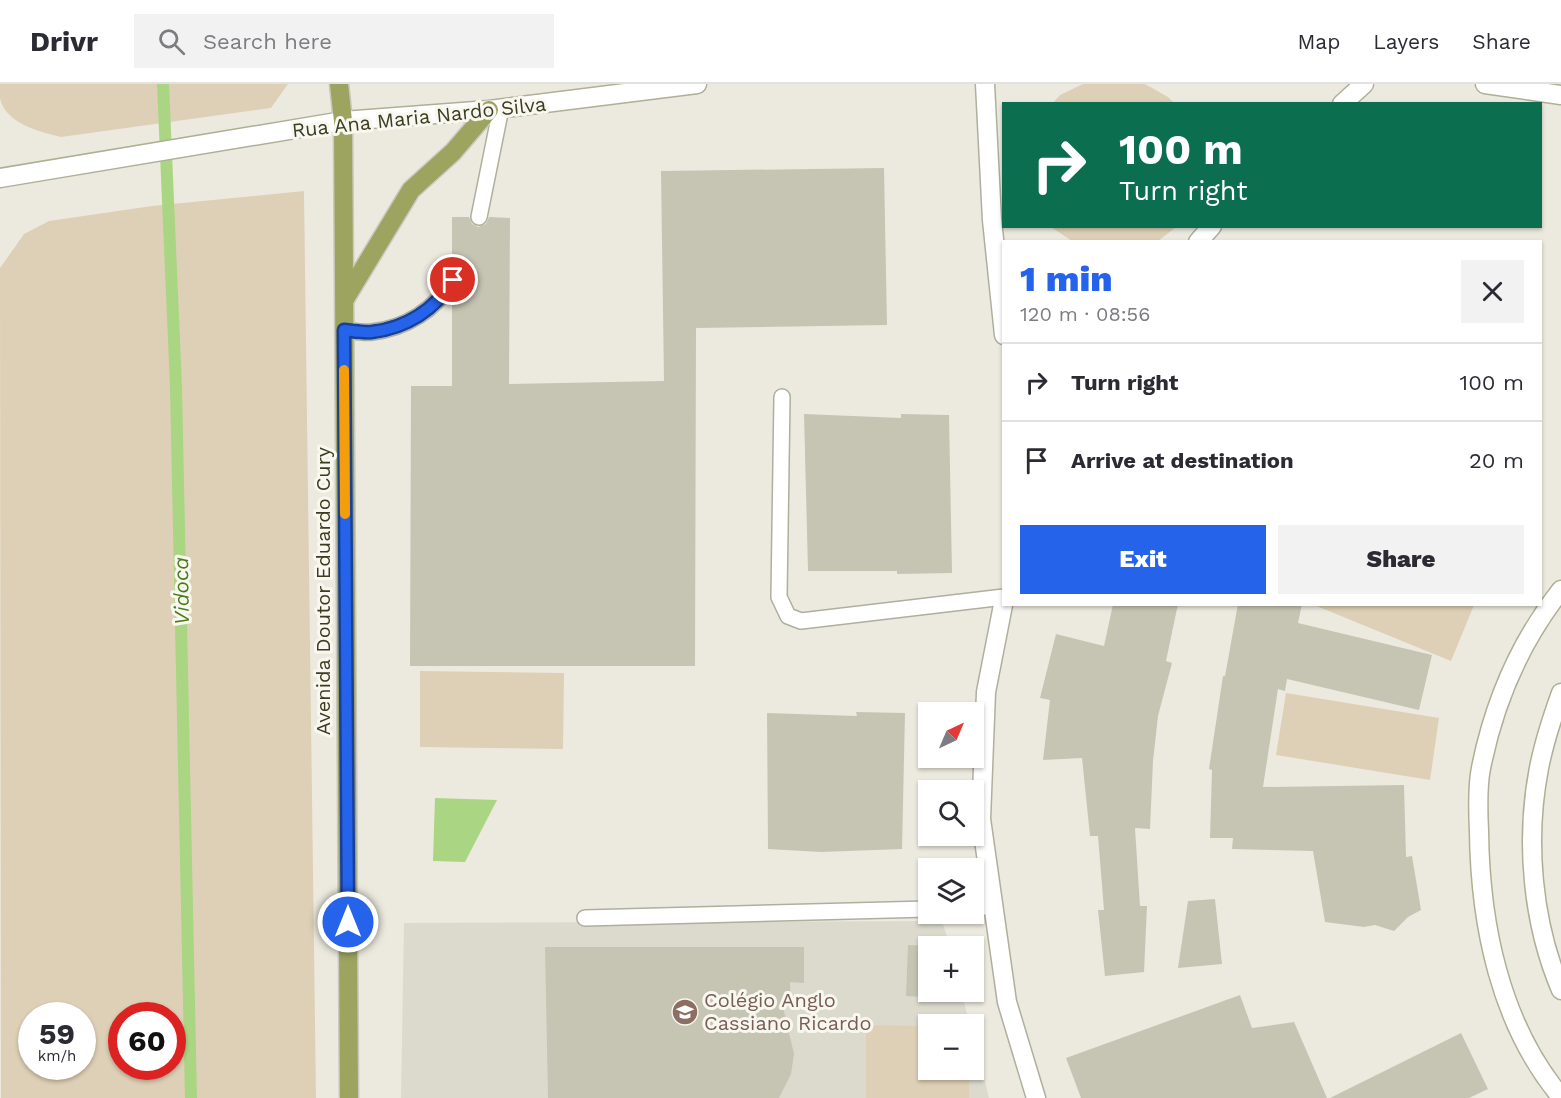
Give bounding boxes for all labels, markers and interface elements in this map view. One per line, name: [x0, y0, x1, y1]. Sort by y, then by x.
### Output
search box: [134, 14, 554, 68]
text: Drivr: [30, 25, 98, 58]
icon: search: [155, 25, 188, 58]
text: Search here: [203, 29, 332, 54]
text: Map: [1297, 29, 1340, 54]
text: Layers: [1373, 29, 1439, 54]
text: Share: [1472, 29, 1531, 54]
street label: Rua Ana Maria Nardo Silva: [291, 92, 547, 142]
text: 100 m: [1119, 125, 1243, 174]
icon: right: [1020, 126, 1098, 204]
text: Turn right: [1119, 175, 1248, 207]
pin: [427, 254, 478, 305]
text: 1 min: [1020, 258, 1113, 300]
button: close: [1461, 260, 1524, 323]
icon: arrive: [436, 263, 469, 296]
text: 120 m · 08:56: [1020, 302, 1150, 326]
icon: right: [1020, 366, 1053, 399]
text: Turn right: [1071, 370, 1178, 395]
text: 100 m: [1460, 370, 1524, 395]
icon: arrive: [1020, 444, 1053, 477]
street label: Avenida Doutor Eduardo Cury: [311, 446, 335, 735]
text: Arrive at destination: [1071, 448, 1294, 473]
text: 20 m: [1469, 448, 1524, 473]
button: Exit: [1020, 525, 1266, 594]
button: Share: [1278, 525, 1524, 594]
water label: Vidoca: [168, 557, 194, 625]
north arrow: [918, 702, 984, 768]
map controls: [918, 702, 984, 1080]
button: search: [918, 780, 984, 846]
button: layers: [918, 858, 984, 924]
position arrow: [316, 890, 380, 954]
button: +: [918, 936, 984, 1002]
place label: Colégio Anglo Cassiano Ricardo: [704, 988, 871, 1035]
school or university icon: Colégio Anglo Cassiano Ricardo: [670, 997, 700, 1027]
speed limit sign: 60: [108, 1002, 186, 1080]
button: −: [918, 1014, 984, 1080]
text: 59: [39, 1016, 75, 1051]
text: km/h: [38, 1047, 76, 1065]

